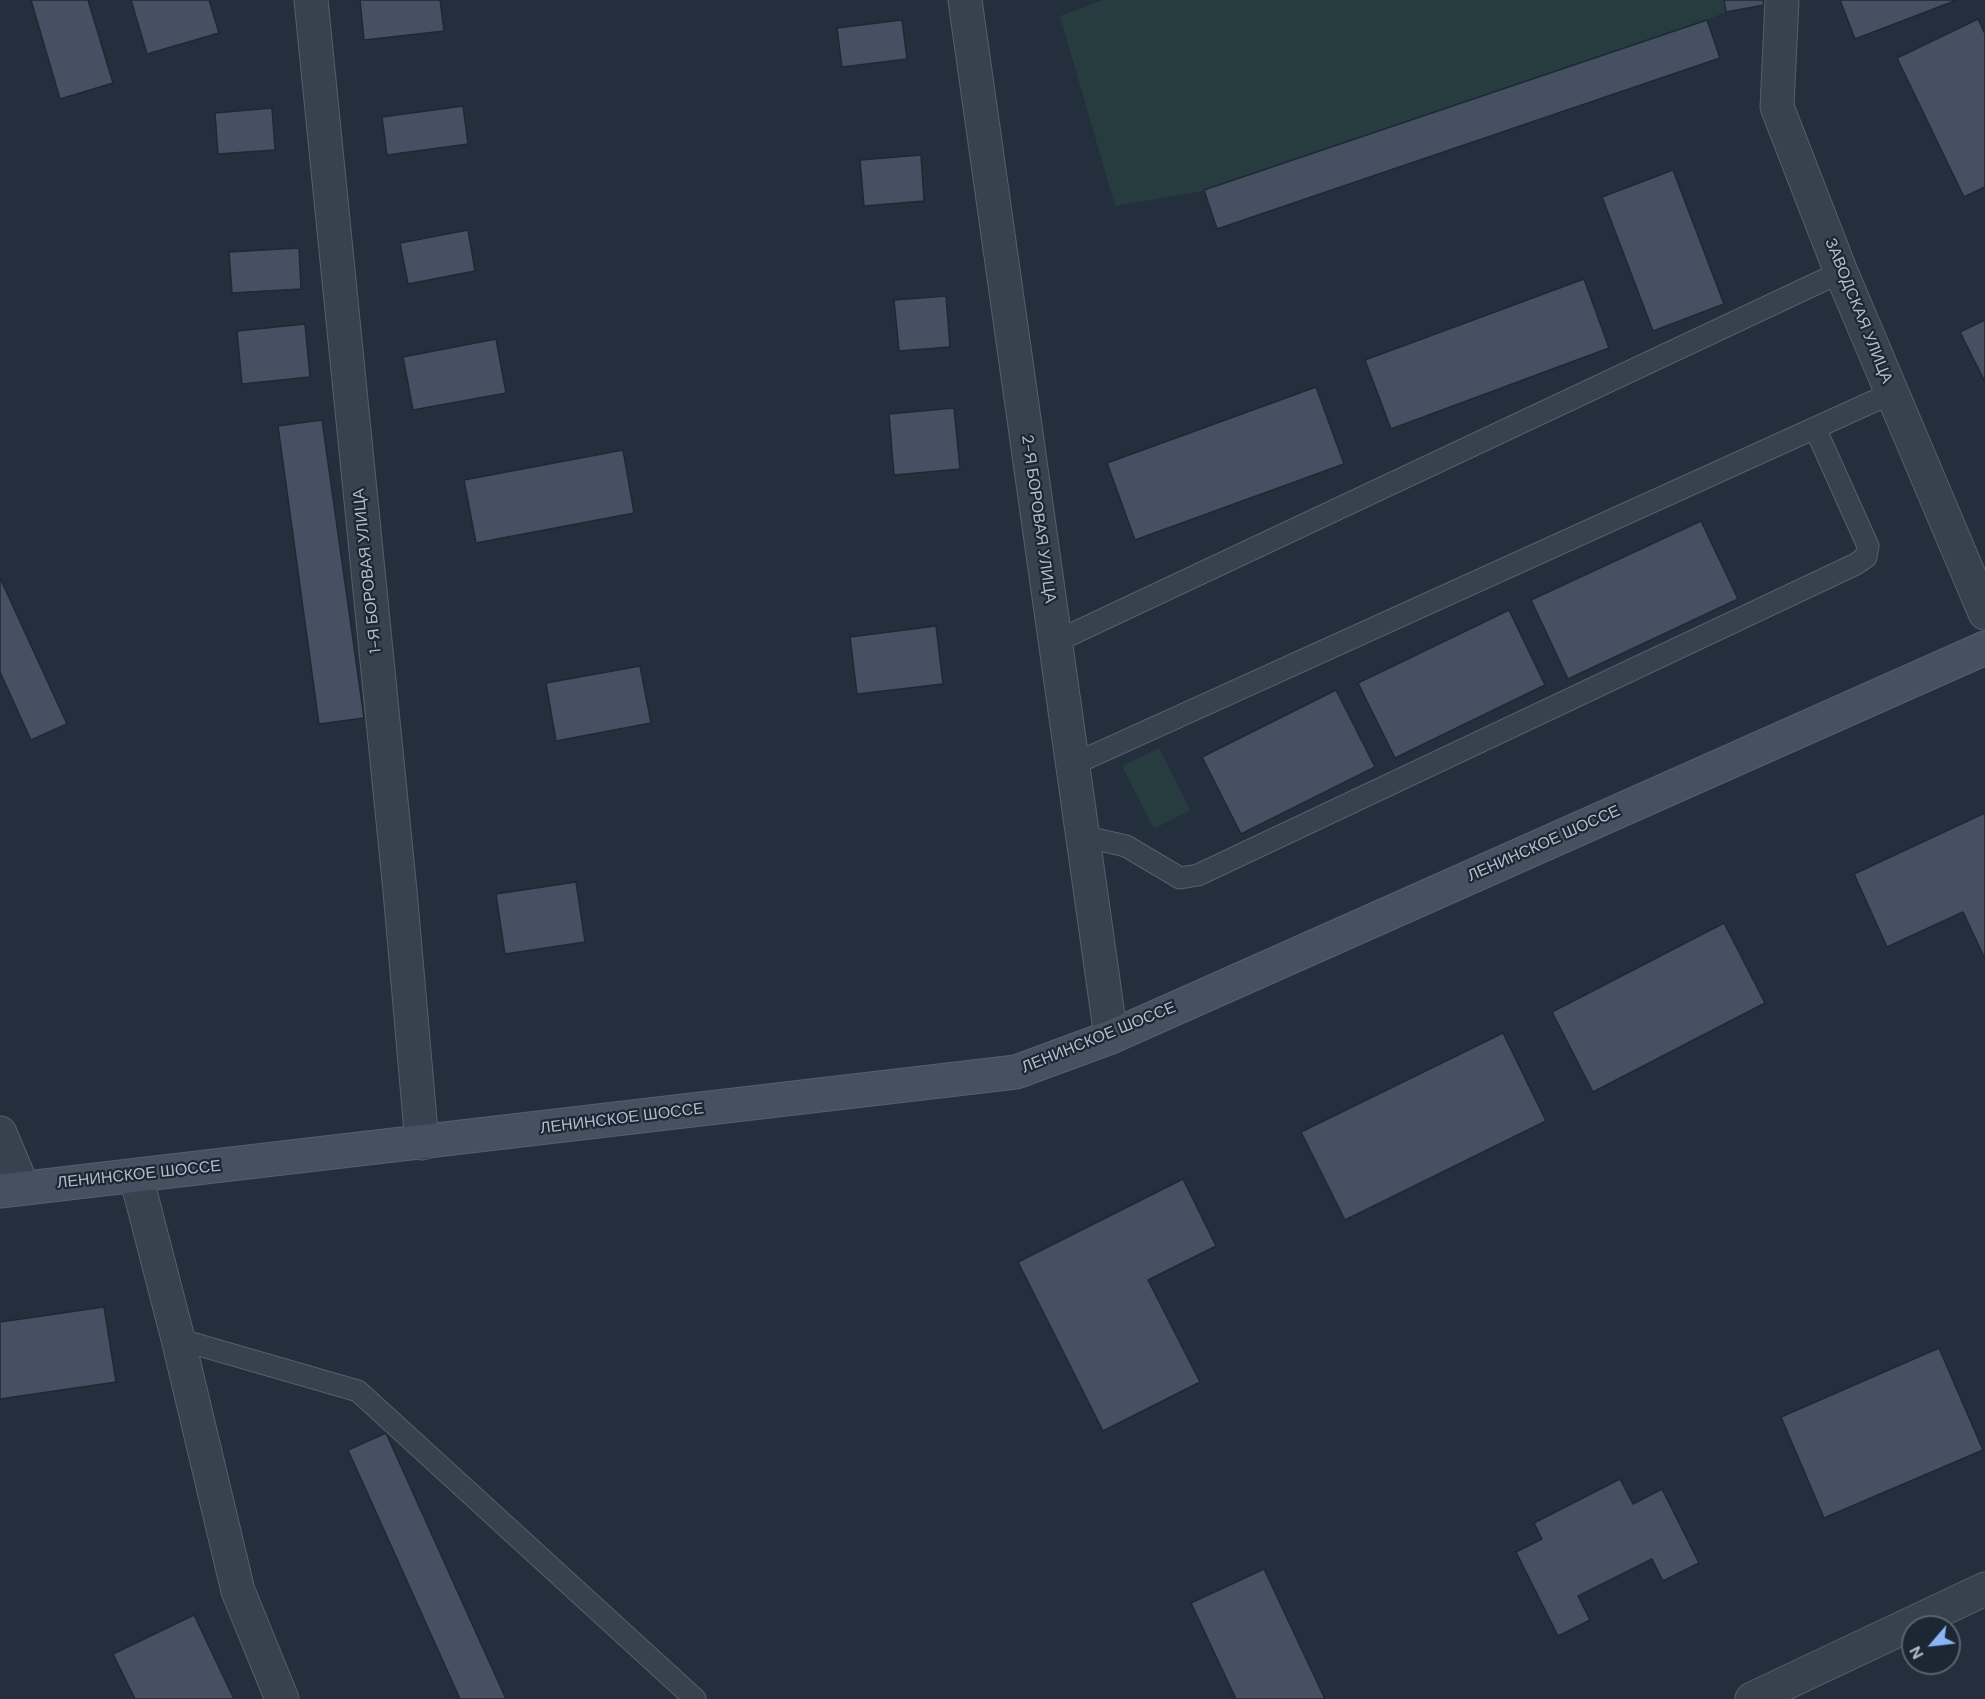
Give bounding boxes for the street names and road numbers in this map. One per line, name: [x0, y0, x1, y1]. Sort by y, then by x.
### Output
street label: ЗАВОДСКАЯ УЛИЦА: [1820, 236, 1896, 386]
street label: 2-Я БОРОВАЯ УЛИЦА: [1017, 434, 1059, 604]
street label: 1-Я БОРОВАЯ УЛИЦА: [350, 488, 386, 654]
street label: ЛЕНИНСКОЕ ШОССЕ: [1465, 802, 1623, 886]
street label: ЛЕНИНСКОЕ ШОССЕ: [1019, 998, 1179, 1078]
street label: ЛЕНИНСКОЕ ШОССЕ: [539, 1099, 705, 1139]
street label: ЛЕНИНСКОЕ ШОССЕ: [56, 1157, 222, 1193]

